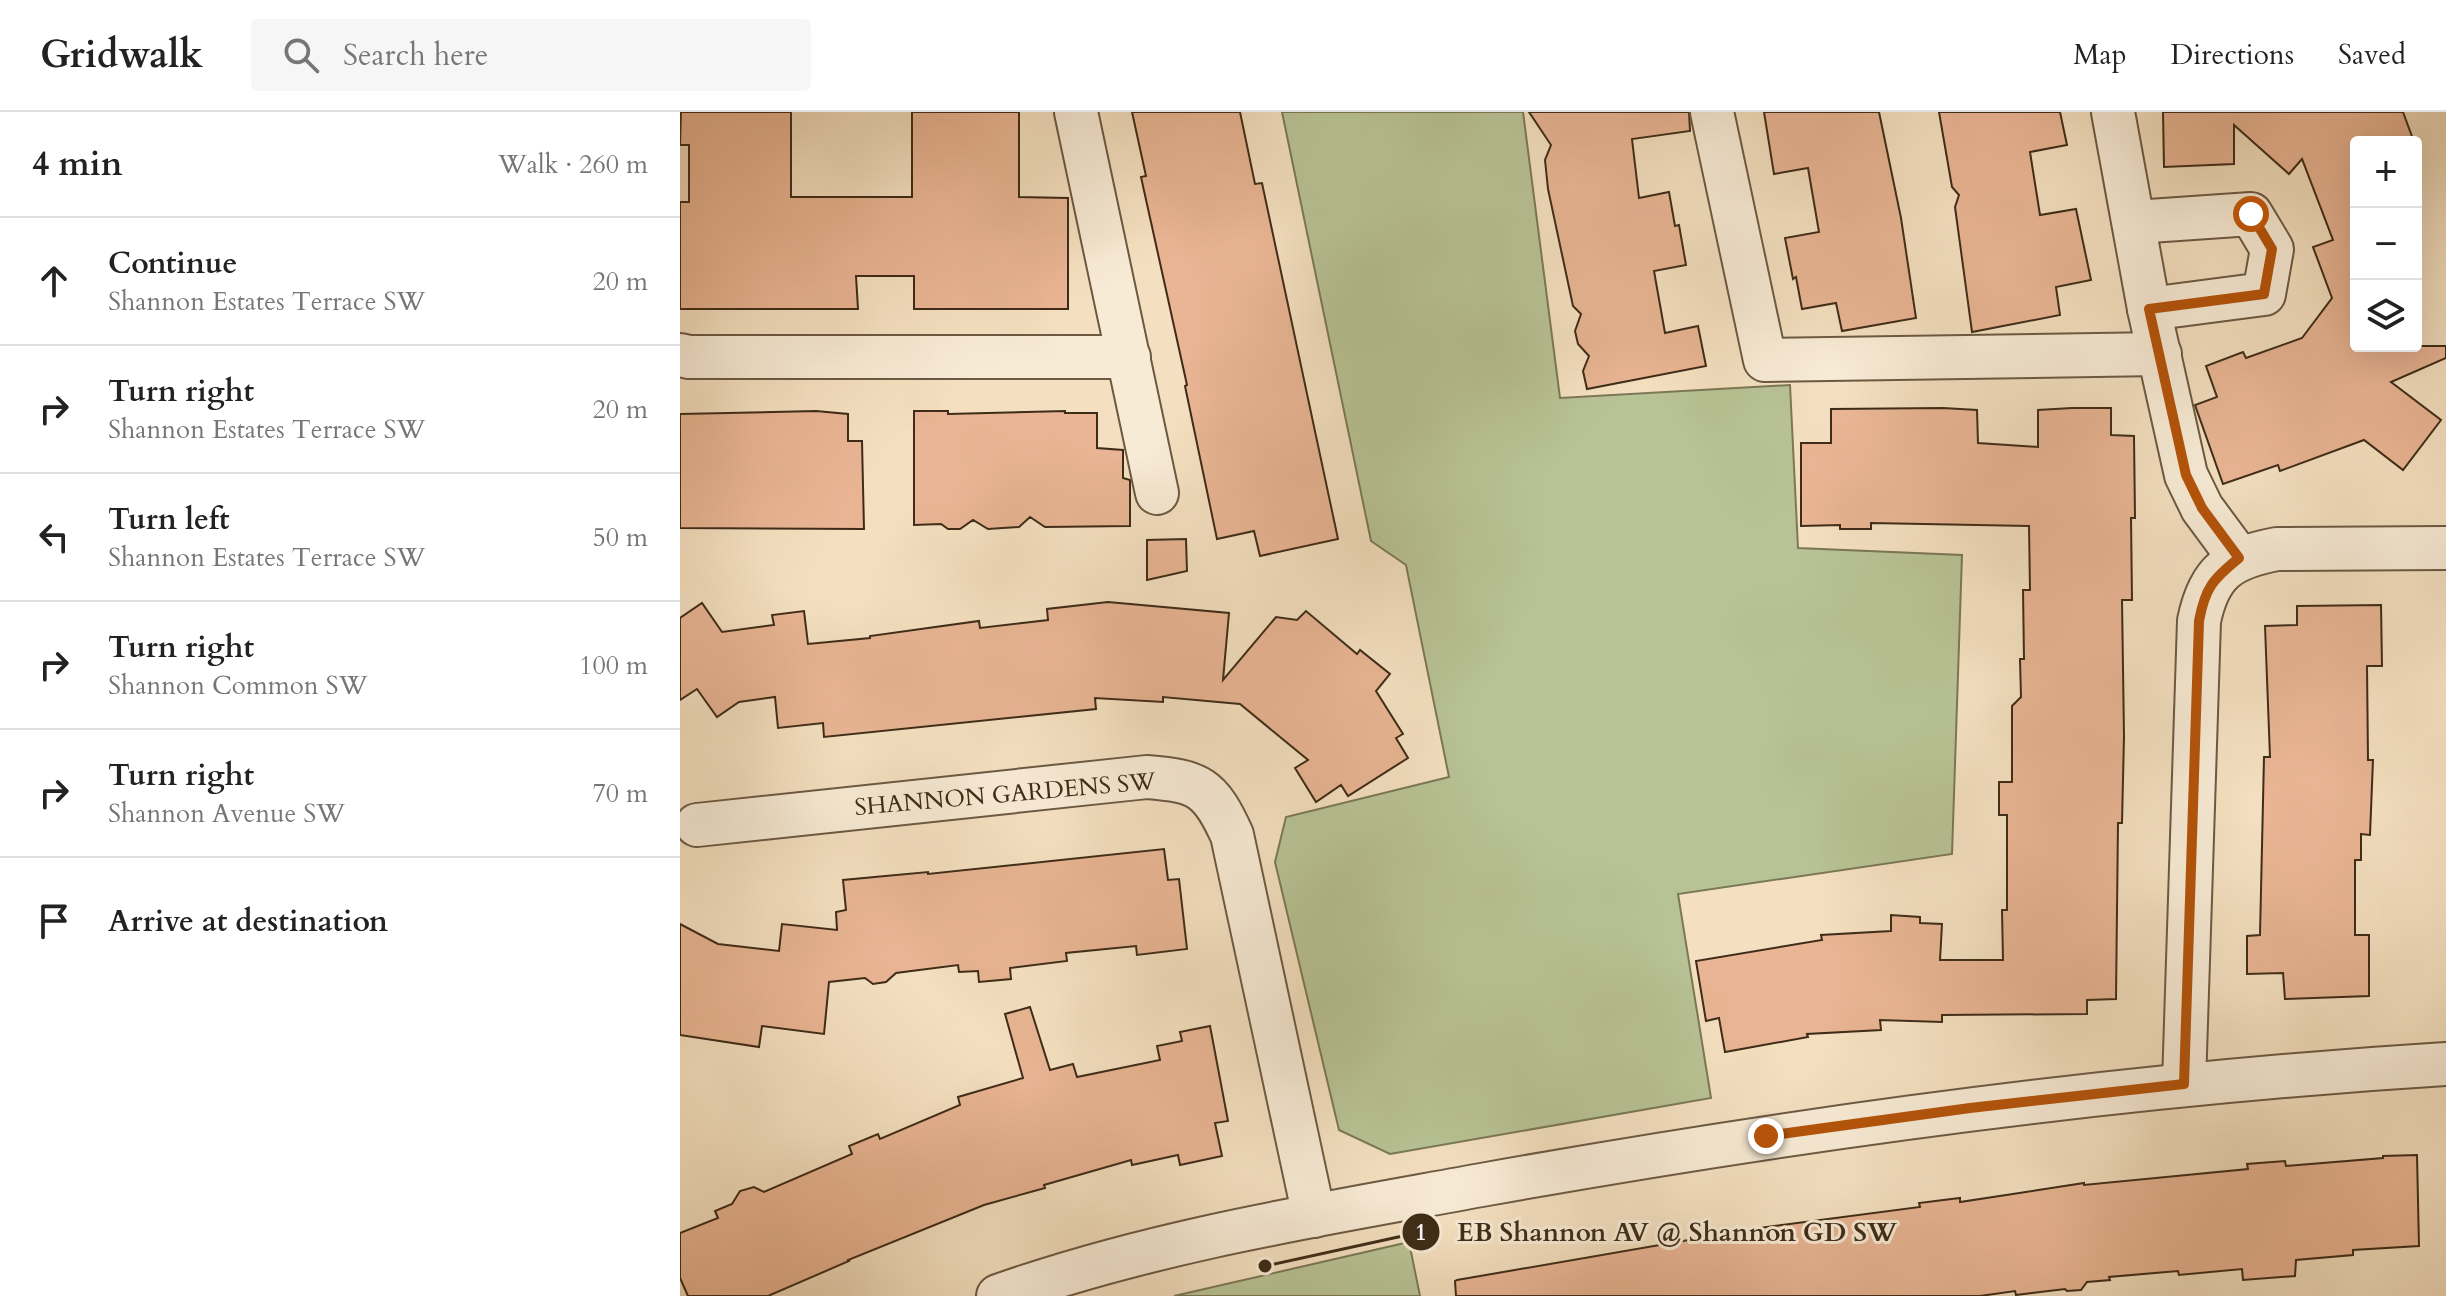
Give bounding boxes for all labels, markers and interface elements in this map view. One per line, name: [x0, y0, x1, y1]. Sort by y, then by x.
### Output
search box: [251, 19, 811, 91]
text: Gridwalk: [40, 29, 203, 81]
icon: search: [279, 33, 323, 77]
text: Search here: [343, 35, 488, 76]
text: Map: [2073, 36, 2127, 74]
text: Directions: [2171, 36, 2294, 74]
text: Saved: [2338, 36, 2406, 74]
map controls: [2350, 136, 2422, 352]
button: +: [2350, 136, 2422, 208]
text: 4 min: [32, 141, 123, 187]
text: Walk · 260 m: [498, 147, 648, 182]
route start: [2233, 196, 2269, 232]
button: −: [2350, 208, 2422, 280]
text: Continue: [108, 243, 237, 284]
icon: ahead: [32, 259, 76, 303]
text: 20 m: [592, 264, 648, 299]
button: layers: [2350, 280, 2422, 352]
text: Shannon Estates Terrace SW: [108, 284, 425, 319]
text: Turn right: [108, 371, 254, 412]
icon: right: [32, 387, 76, 431]
text: 20 m: [592, 392, 648, 427]
text: Shannon Estates Terrace SW: [108, 412, 425, 447]
text: Turn left: [108, 499, 230, 540]
icon: left: [32, 515, 76, 559]
text: 50 m: [592, 520, 648, 555]
text: Shannon Estates Terrace SW: [108, 540, 425, 575]
text: Turn right: [108, 627, 254, 668]
icon: right: [32, 643, 76, 687]
text: 100 m: [579, 648, 648, 683]
text: Shannon Common SW: [108, 668, 367, 703]
text: Turn right: [108, 755, 254, 796]
street label: SHANNON GARDENS SW: [853, 765, 1158, 824]
icon: right: [32, 771, 76, 815]
text: 70 m: [592, 776, 648, 811]
text: Shannon Avenue SW: [108, 796, 345, 831]
icon: arrive: [32, 899, 76, 943]
text: Arrive at destination: [108, 901, 388, 942]
route end: [1748, 1118, 1784, 1154]
callout: EB Shannon AV @ Shannon GD SW: [1401, 1207, 1913, 1257]
text: EB Shannon AV @ Shannon GD SW: [1457, 1215, 1897, 1250]
text: 1: [1415, 1216, 1427, 1249]

